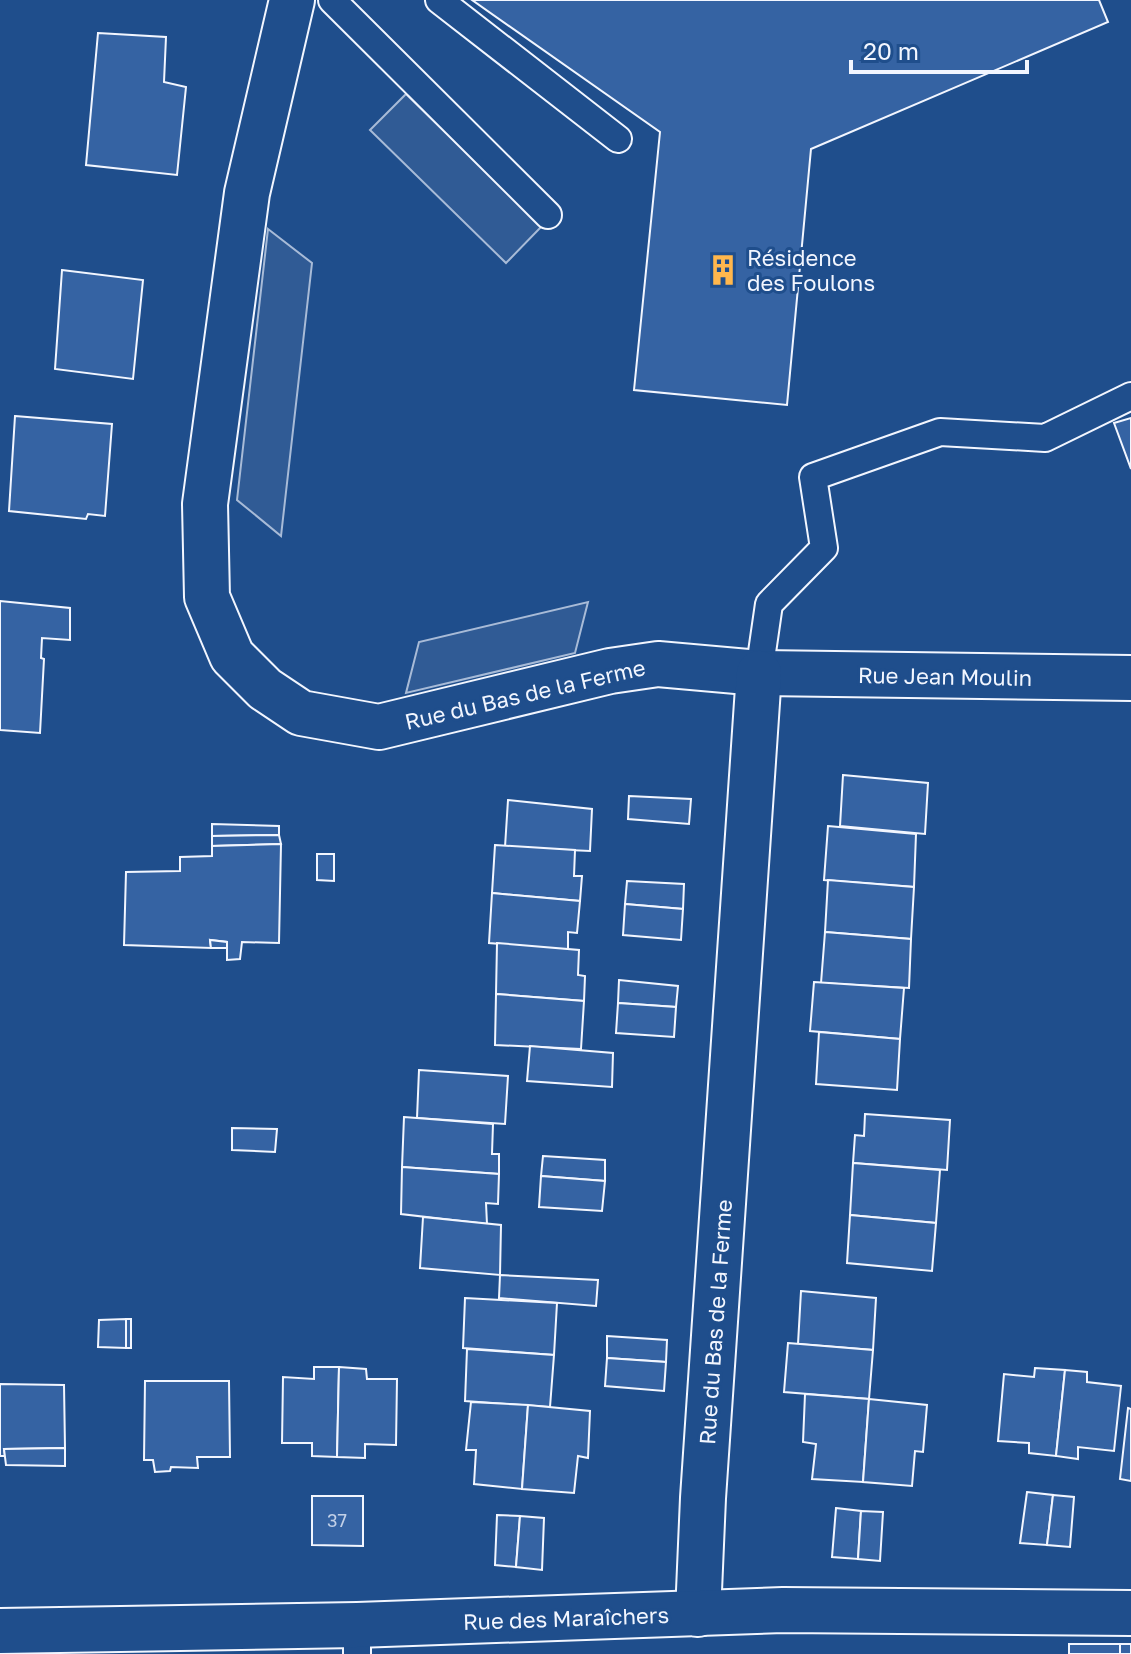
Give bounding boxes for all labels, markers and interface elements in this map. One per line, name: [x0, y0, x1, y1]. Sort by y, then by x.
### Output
scale bar: [851, 24, 1027, 74]
text: 20 m: [863, 36, 919, 65]
place label: Résidence des Foulons: [747, 244, 875, 296]
building icon: Résidence des Foulons: [706, 253, 740, 287]
street label: Rue du Bas de la Ferme: [402, 653, 648, 735]
street label: Rue Jean Moulin: [858, 661, 1032, 691]
street label: Rue du Bas de la Ferme: [693, 1198, 737, 1446]
house number: 37: [327, 1509, 347, 1531]
street label: Rue des Maraîchers: [463, 1601, 669, 1635]

